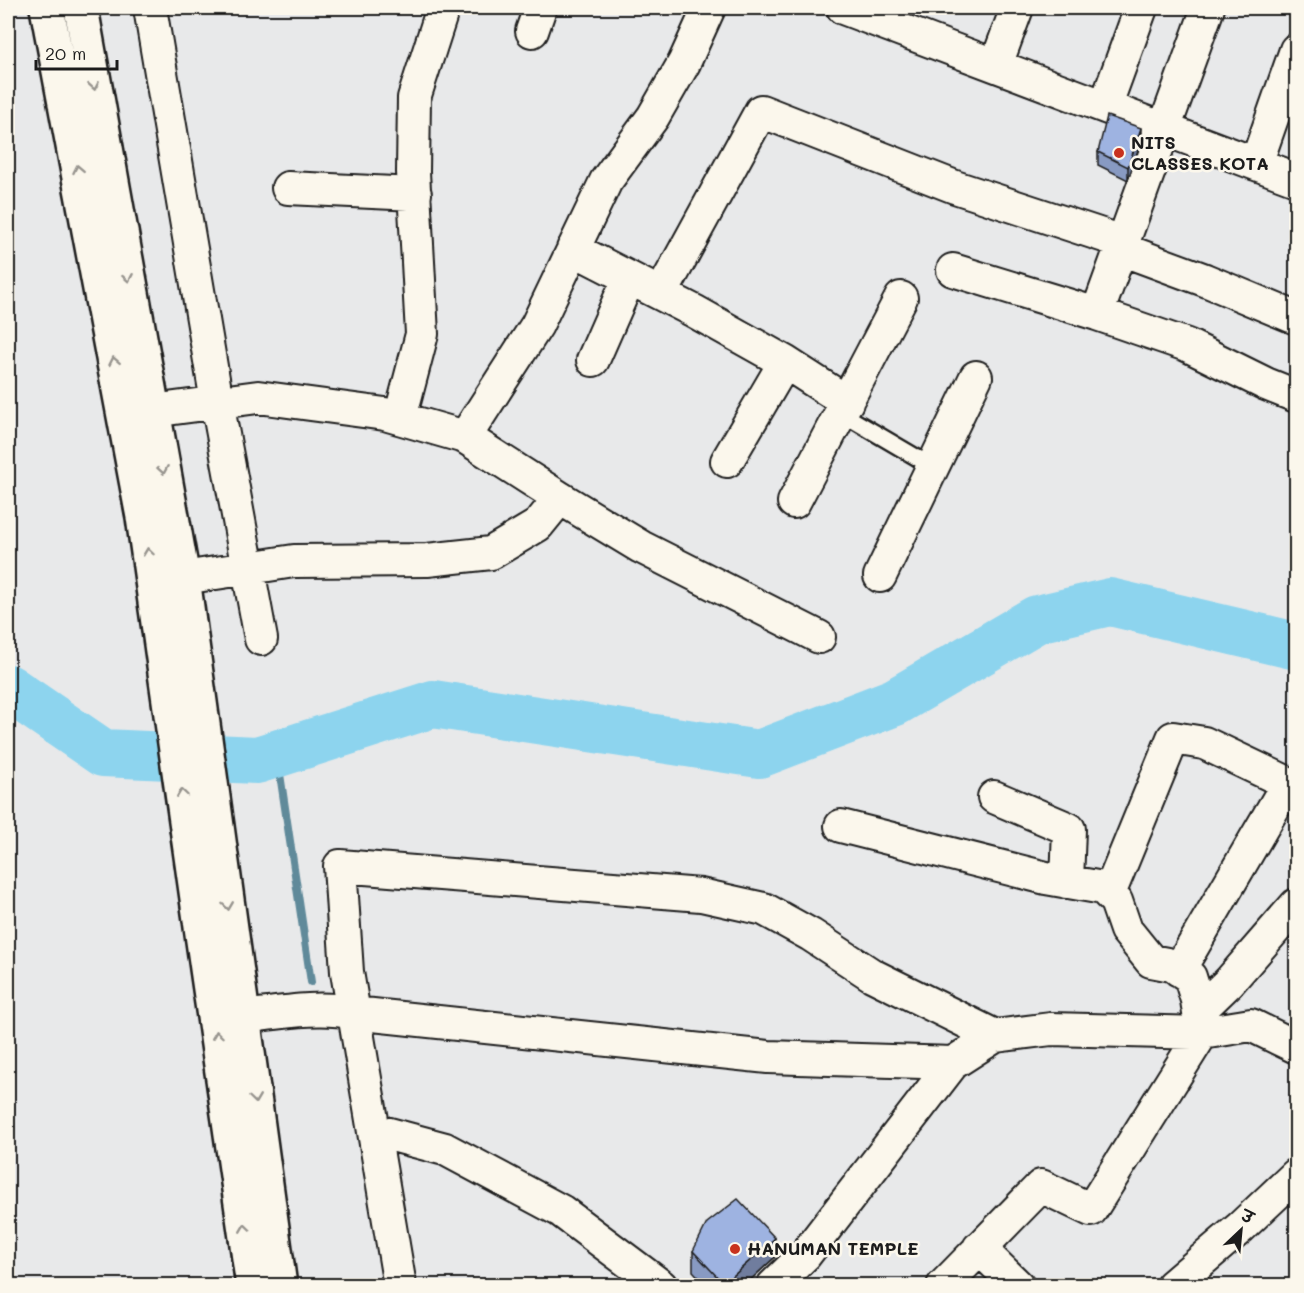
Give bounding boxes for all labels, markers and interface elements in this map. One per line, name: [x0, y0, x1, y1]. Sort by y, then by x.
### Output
scale bar: [36, 33, 117, 71]
text: 20 m: [45, 41, 86, 65]
one-way arrow: [87, 81, 100, 91]
place label: NITS CLASSES KOTA: [1131, 130, 1269, 175]
marker: NITS CLASSES KOTA: [1112, 146, 1126, 160]
one-way arrow: [72, 164, 85, 174]
one-way arrow: [122, 273, 134, 282]
one-way arrow: [108, 356, 121, 366]
one-way arrow: [156, 464, 169, 474]
one-way arrow: [143, 548, 155, 557]
one-way arrow: [176, 789, 188, 798]
one-way arrow: [222, 901, 234, 910]
one-way arrow: [211, 1030, 223, 1039]
one-way arrow: [248, 1094, 260, 1104]
north arrow: [1211, 1200, 1271, 1260]
text: उ: [1237, 1203, 1258, 1228]
one-way arrow: [240, 1223, 252, 1232]
place label: HANUMAN TEMPLE: [747, 1236, 919, 1260]
marker: HANUMAN TEMPLE: [728, 1242, 742, 1256]

